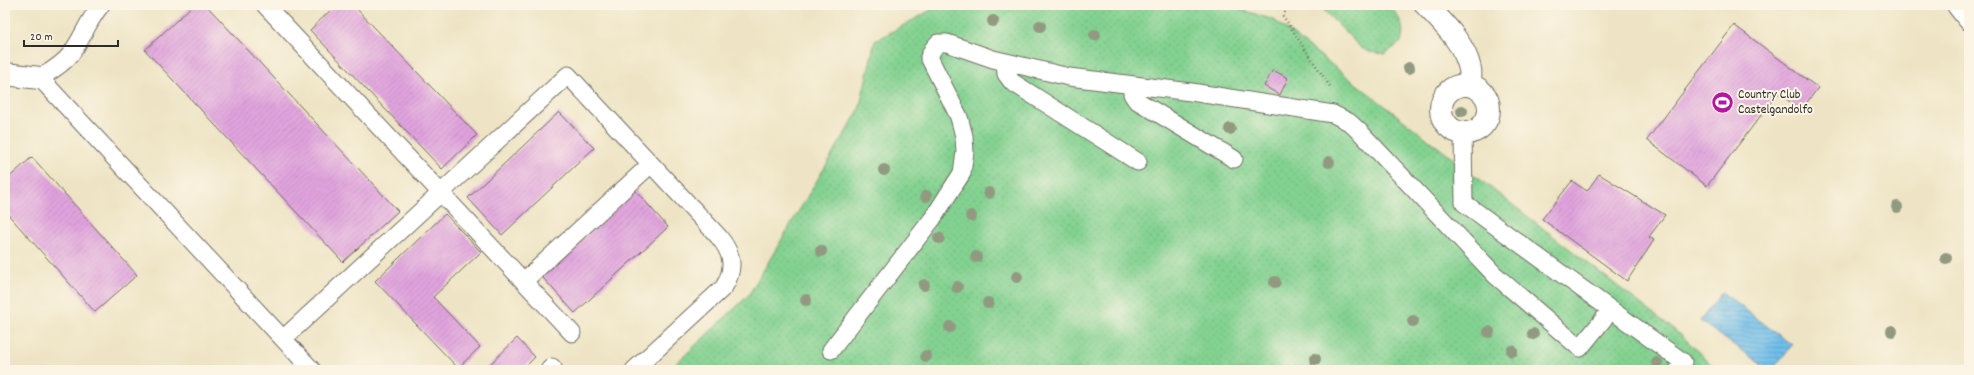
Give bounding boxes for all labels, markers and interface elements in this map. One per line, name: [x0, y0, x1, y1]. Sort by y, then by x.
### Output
scale bar: [24, 22, 118, 48]
text: 20 m: [30, 29, 53, 46]
place label: Country Club Castelgandolfo: [1738, 86, 1813, 120]
sports icon: Country Club Castelgandolfo: [1710, 89, 1736, 115]

